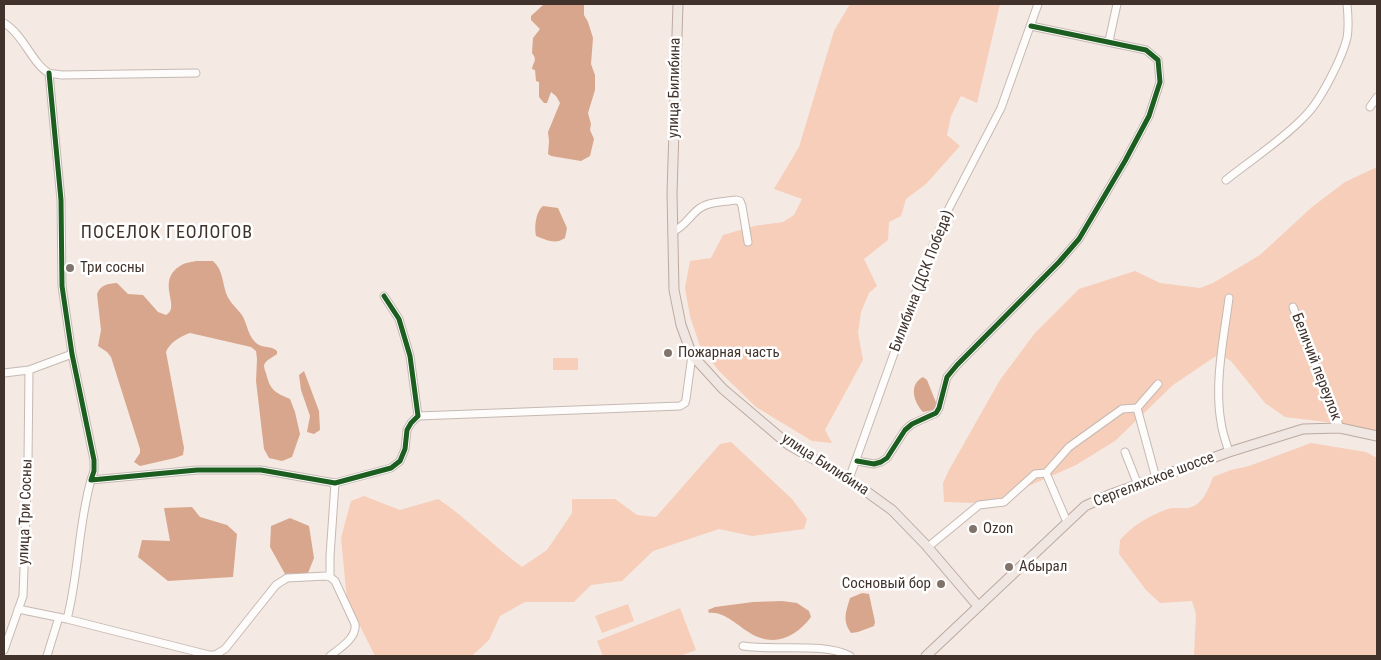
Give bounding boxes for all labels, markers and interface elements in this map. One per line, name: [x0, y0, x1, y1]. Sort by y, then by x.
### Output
street label: улица Билибина: [665, 38, 685, 138]
street label: Билибина (ДСК Победа): [887, 208, 957, 354]
district label: ПОСЕЛОК ГЕОЛОГОВ: [79, 222, 255, 244]
place label: Три сосны: [80, 259, 145, 277]
marker: Три сосны: [64, 262, 76, 274]
street label: Беличий переулок: [1287, 311, 1345, 423]
place label: Пожарная часть: [678, 344, 780, 362]
marker: Пожарная часть: [662, 347, 674, 359]
street label: улица Билибина: [778, 430, 872, 500]
street label: Сергеляхское шоссе: [1091, 449, 1217, 511]
street label: улица Три Сосны: [15, 459, 37, 565]
place label: Ozon: [983, 520, 1013, 538]
marker: Ozon: [967, 523, 979, 535]
place label: Абырал: [1019, 558, 1067, 576]
marker: Абырал: [1003, 561, 1015, 573]
place label: Сосновый бор: [842, 575, 931, 593]
marker: Сосновый бор: [935, 578, 947, 590]

